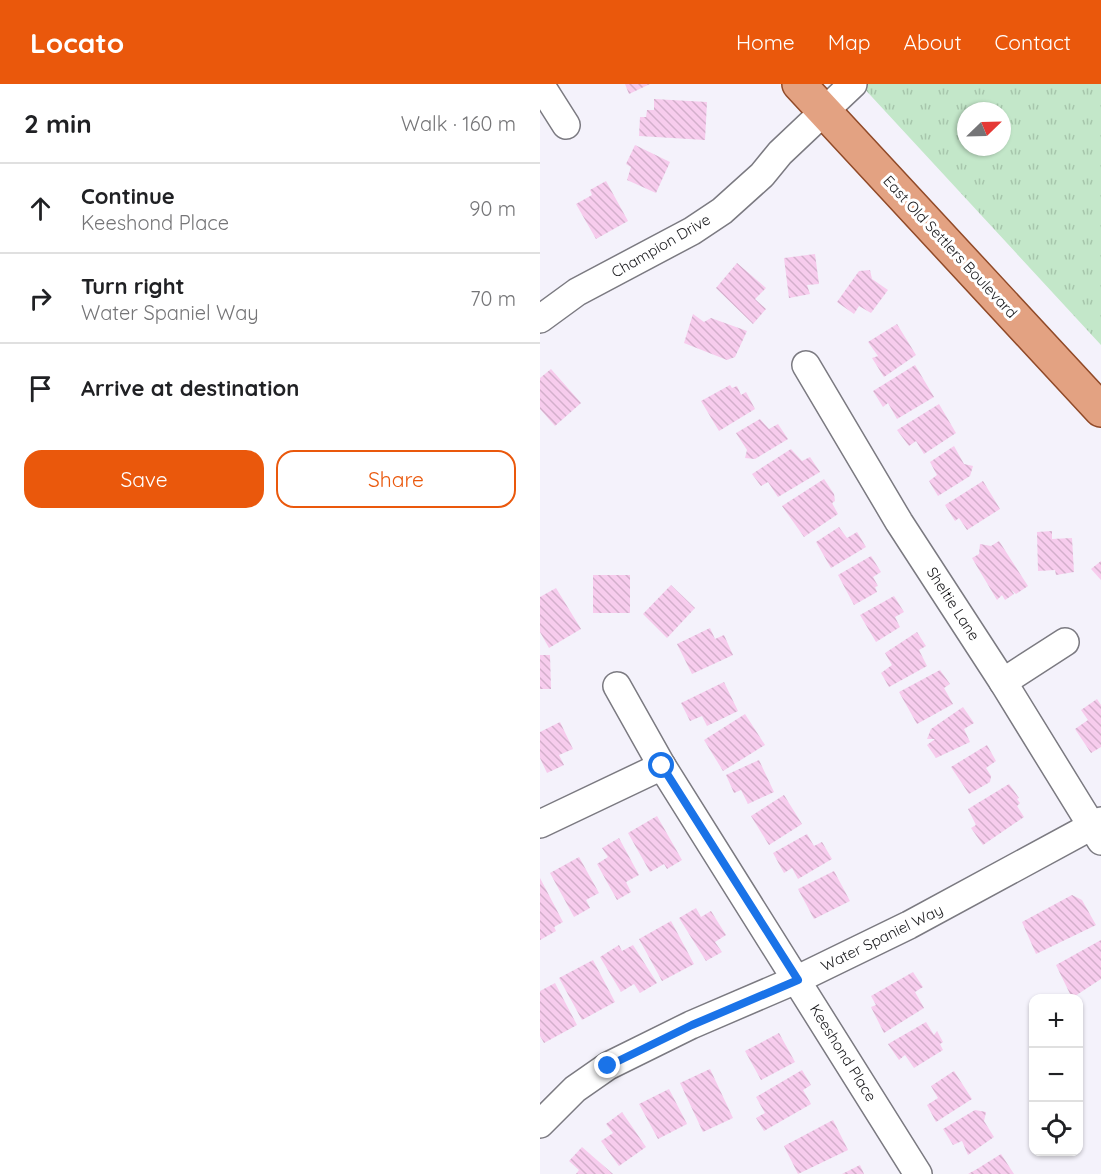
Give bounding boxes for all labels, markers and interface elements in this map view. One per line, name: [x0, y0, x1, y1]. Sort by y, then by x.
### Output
text: Locato: [30, 25, 124, 60]
text: Home: [736, 29, 795, 55]
text: Map: [828, 29, 871, 55]
text: About: [904, 29, 962, 55]
text: Contact: [995, 29, 1071, 55]
north arrow: [957, 102, 1011, 156]
text: 2 min: [24, 107, 92, 140]
text: Walk · 160 m: [401, 111, 516, 136]
street label: East Old Settlers Boulevard: [879, 171, 1021, 322]
text: Continue: [81, 182, 175, 210]
icon: ahead: [24, 192, 57, 225]
text: 90 m: [469, 196, 516, 221]
text: Keeshond Place: [81, 210, 229, 235]
street label: Champion Drive: [608, 210, 714, 282]
text: Turn right: [81, 272, 185, 300]
icon: right: [24, 282, 57, 315]
text: 70 m: [470, 286, 516, 311]
text: Water Spaniel Way: [81, 300, 259, 325]
icon: arrive: [24, 372, 57, 405]
text: Arrive at destination: [81, 374, 299, 402]
button: Save: [24, 450, 264, 508]
button: Share: [276, 450, 516, 508]
street label: Sheltie Lane: [923, 563, 984, 644]
route start: [648, 752, 674, 778]
street label: Water Spaniel Way: [818, 900, 946, 975]
map controls: [1029, 994, 1083, 1156]
button: +: [1029, 994, 1083, 1048]
street label: Keeshond Place: [806, 1001, 881, 1105]
button: −: [1029, 1048, 1083, 1102]
route end: [594, 1052, 620, 1078]
button: locate: [1029, 1102, 1083, 1156]

